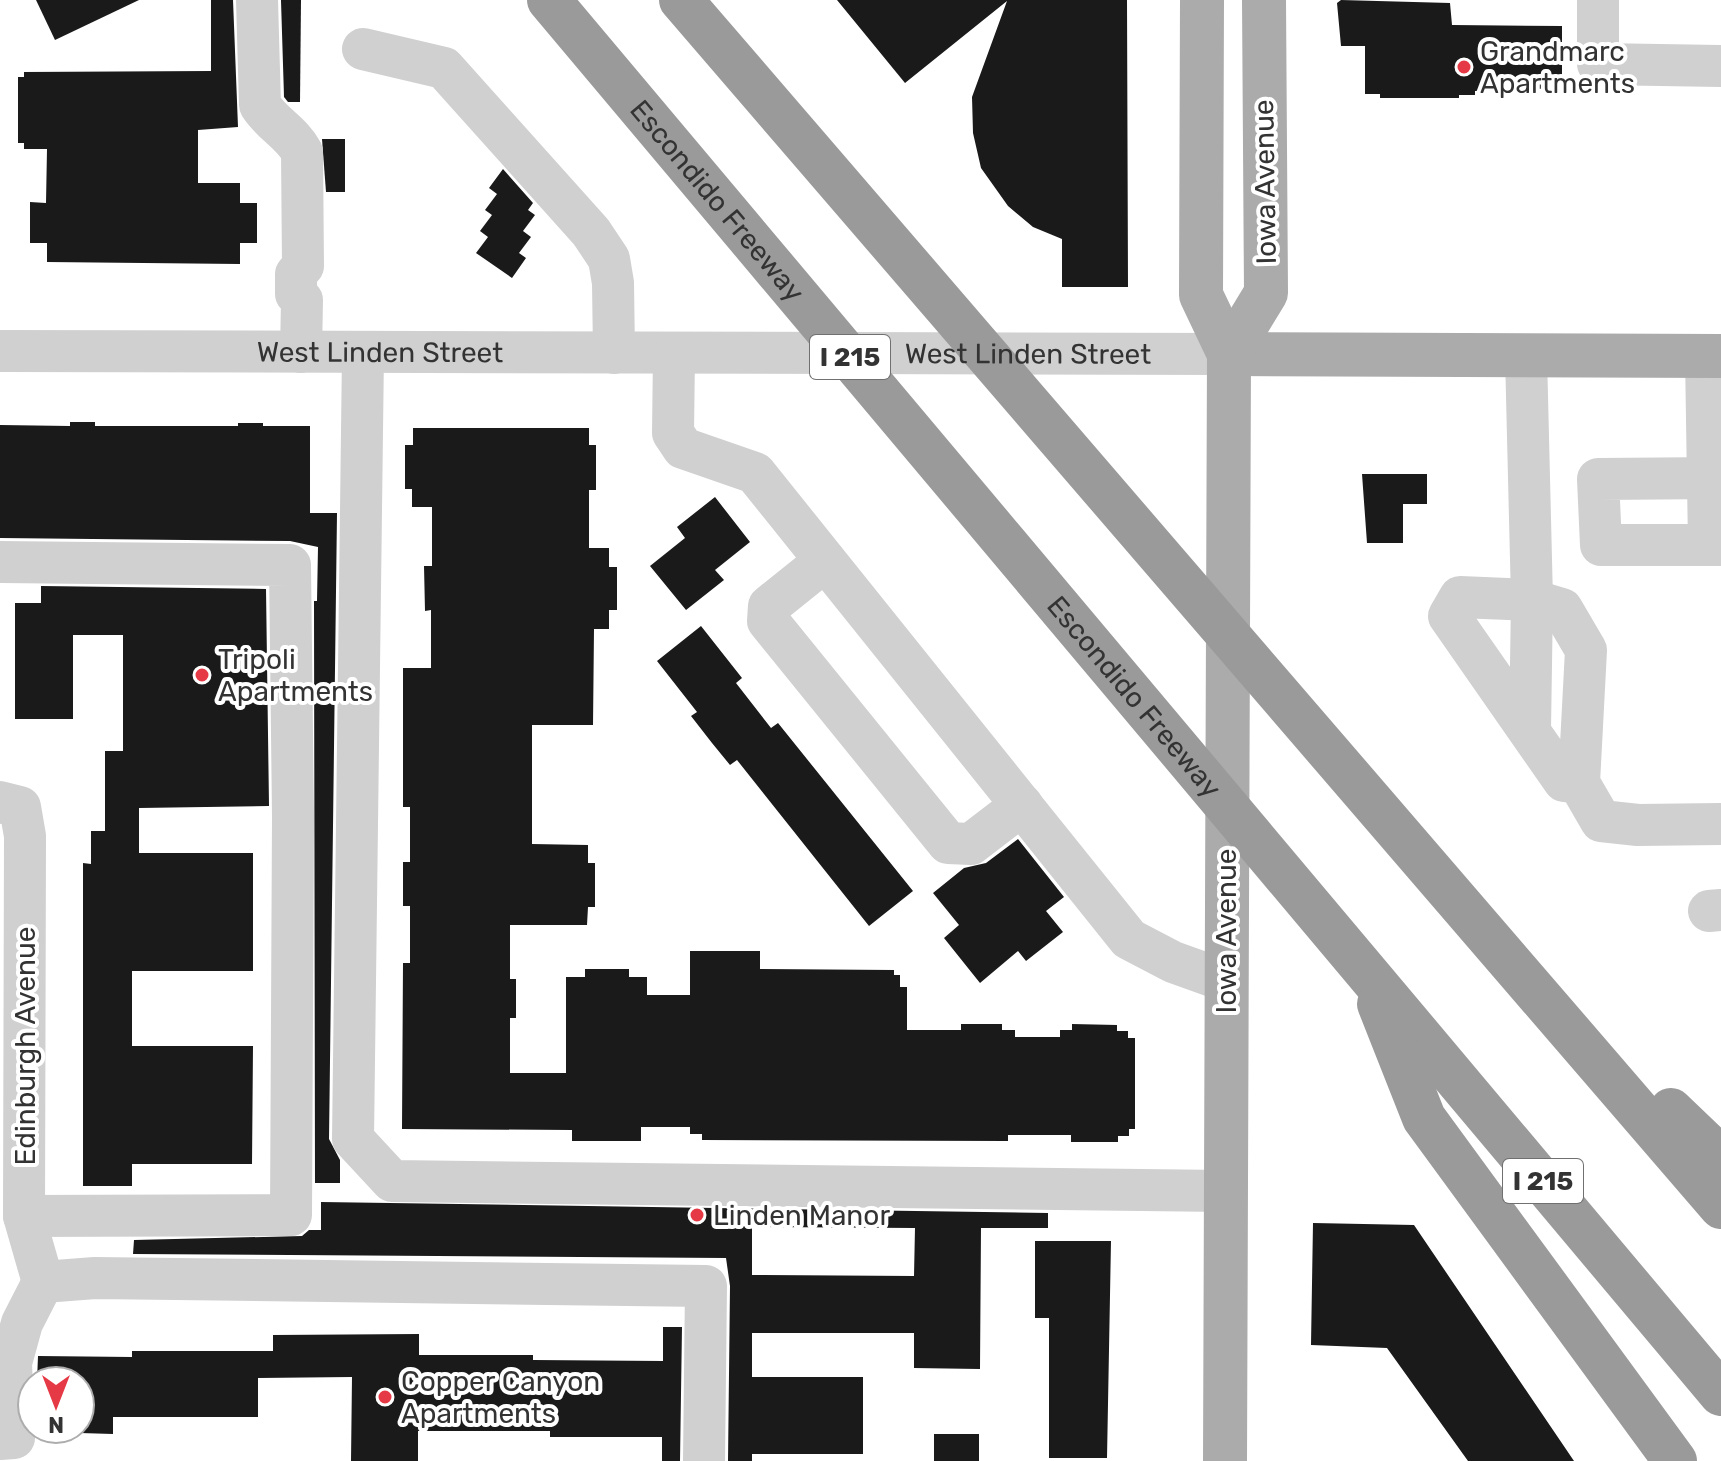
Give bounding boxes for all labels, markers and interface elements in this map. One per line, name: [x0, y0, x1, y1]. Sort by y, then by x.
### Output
place label: Grandmarc Apartments: [1480, 35, 1635, 100]
marker: Grandmarc Apartments: [1455, 58, 1473, 76]
street label: Escondido Freeway: [624, 93, 812, 308]
street label: Iowa Avenue: [1247, 99, 1283, 265]
street label: West Linden Street: [257, 335, 503, 369]
road number: I 215: [810, 335, 890, 379]
street label: West Linden Street: [905, 337, 1151, 370]
street label: Escondido Freeway: [1041, 589, 1229, 804]
place label: Tripoli Apartments: [218, 643, 373, 708]
marker: Tripoli Apartments: [193, 666, 211, 684]
street label: Iowa Avenue: [1210, 848, 1243, 1014]
street label: Edinburgh Avenue: [9, 926, 42, 1166]
road number: I 215: [1503, 1159, 1583, 1203]
place label: Linden Manor: [713, 1199, 890, 1232]
marker: Linden Manor: [688, 1206, 706, 1224]
north arrow: [16, 1365, 96, 1445]
place label: Copper Canyon Apartments: [401, 1365, 600, 1430]
marker: Copper Canyon Apartments: [376, 1388, 394, 1406]
text: N: [48, 1411, 64, 1438]

